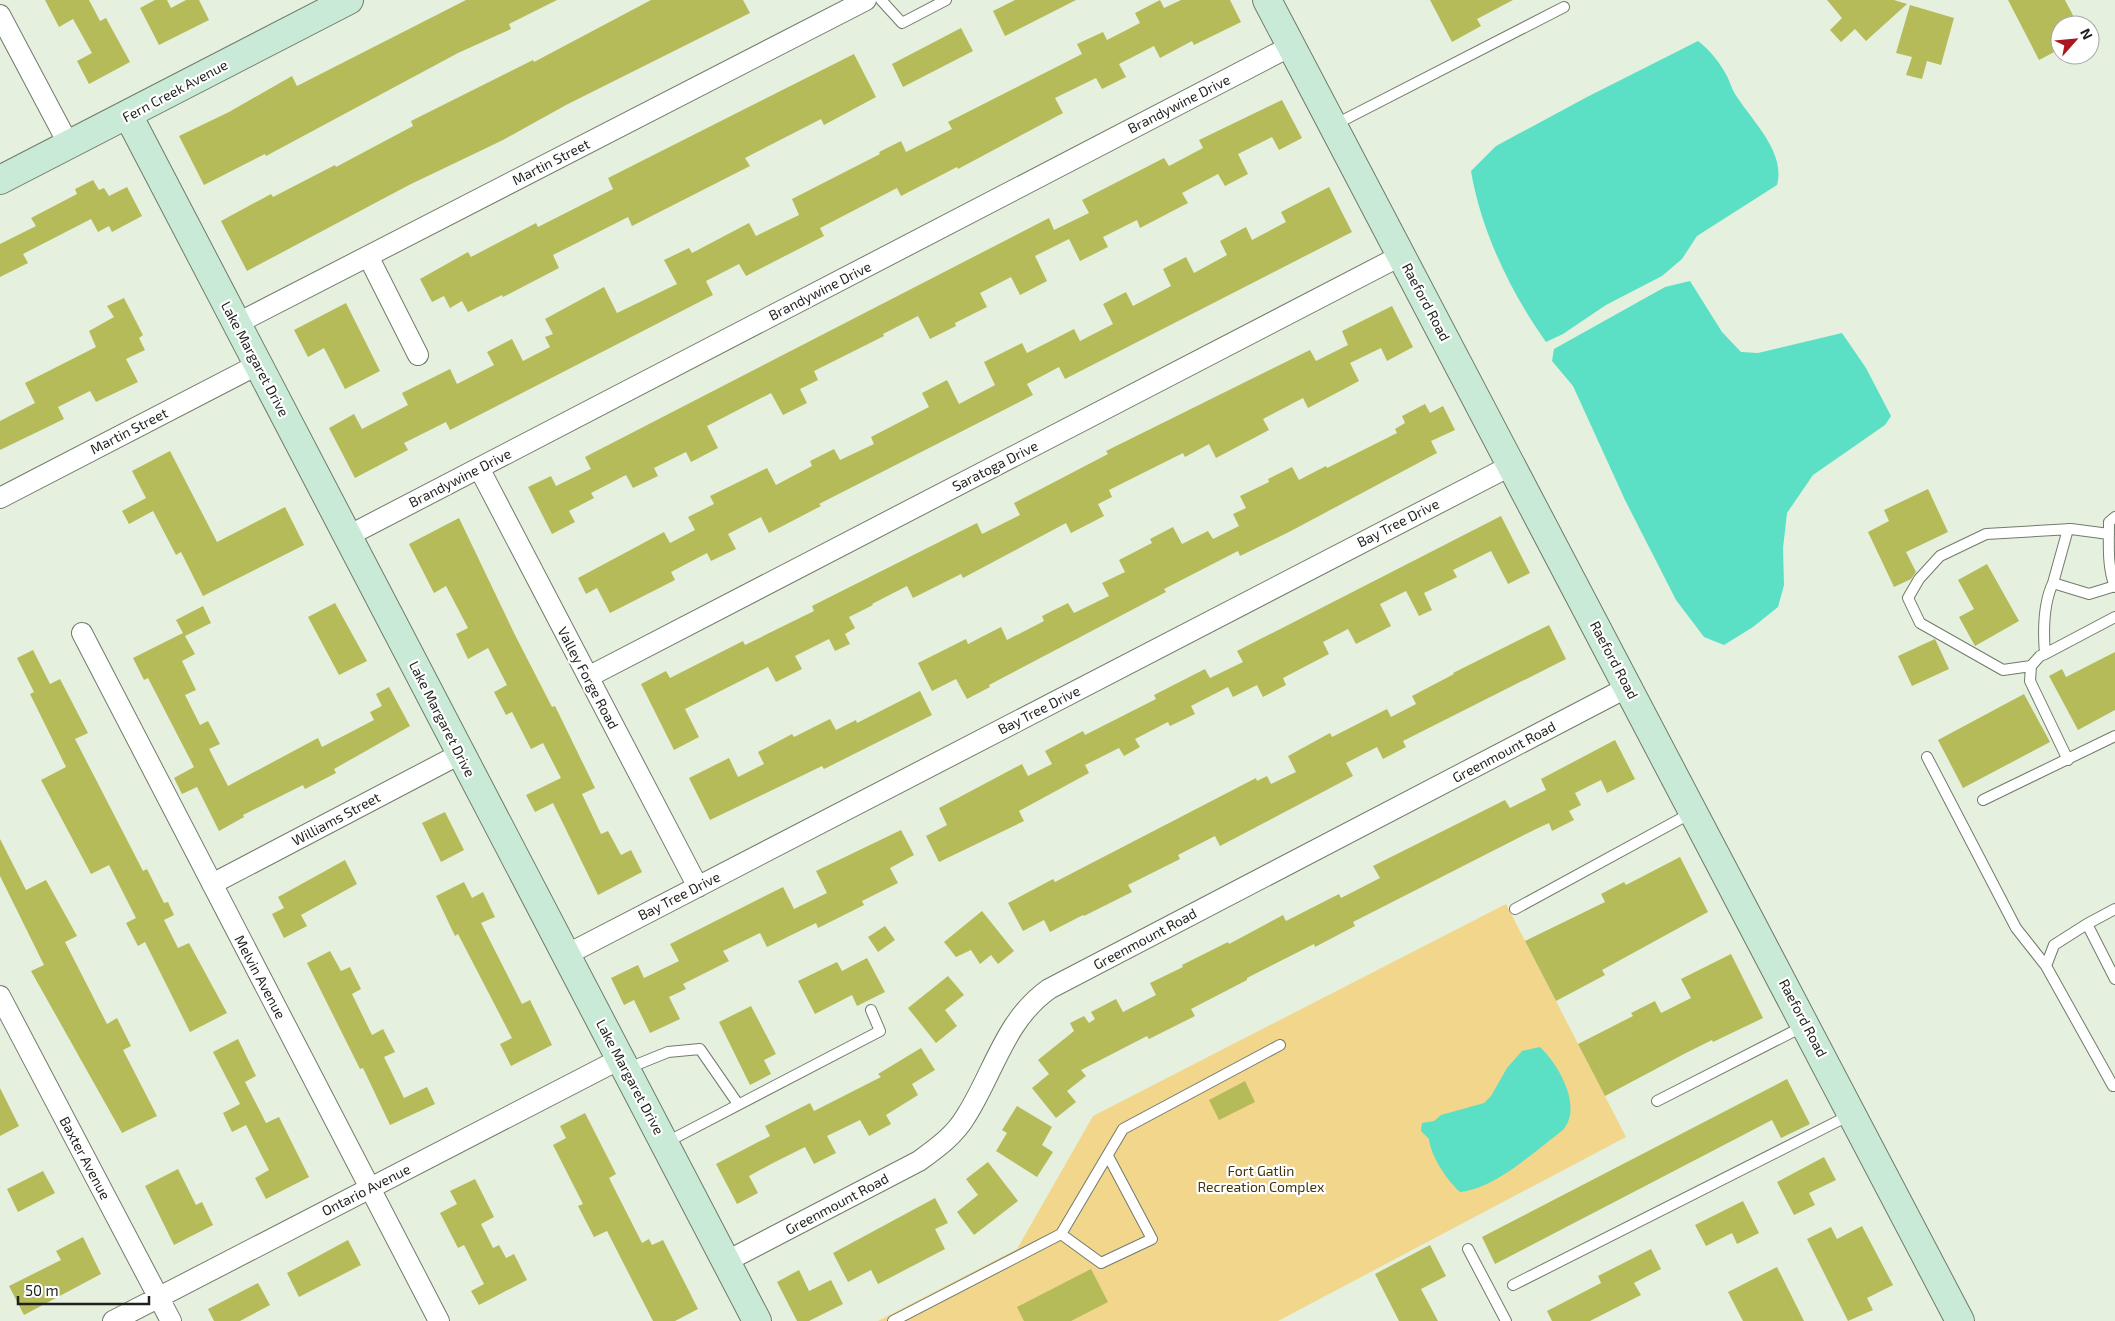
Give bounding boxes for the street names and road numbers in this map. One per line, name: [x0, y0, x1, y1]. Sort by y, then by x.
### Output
street label: Fern Creek Avenue: [119, 56, 230, 125]
street label: Brandywine Drive: [1125, 70, 1233, 137]
street label: Martin Street: [509, 135, 592, 188]
street label: Brandywine Drive: [766, 257, 874, 324]
street label: Raeford Road: [1399, 260, 1454, 344]
street label: Lake Margaret Drive: [218, 298, 293, 419]
street label: Martin Street: [87, 404, 170, 457]
street label: Saratoga Drive: [949, 437, 1040, 494]
street label: Brandywine Drive: [406, 444, 514, 511]
street label: Bay Tree Drive: [1354, 495, 1442, 551]
street label: Raeford Road: [1587, 618, 1642, 702]
street label: Valley Forge Road: [554, 624, 623, 732]
street label: Lake Margaret Drive: [406, 658, 479, 780]
street label: Bay Tree Drive: [995, 682, 1083, 738]
street label: Greenmount Road: [1449, 717, 1558, 786]
street label: Williams Street: [289, 788, 383, 849]
street label: Bay Tree Drive: [635, 868, 723, 924]
street label: Greenmount Road: [1090, 904, 1199, 973]
street label: Melvin Avenue: [231, 932, 290, 1022]
street label: Raeford Road: [1776, 976, 1831, 1060]
street label: Lake Margaret Drive: [593, 1016, 668, 1137]
street label: Baxter Avenue: [56, 1113, 114, 1202]
street label: Ontario Avenue: [319, 1160, 413, 1219]
street label: Greenmount Road: [782, 1169, 891, 1238]

